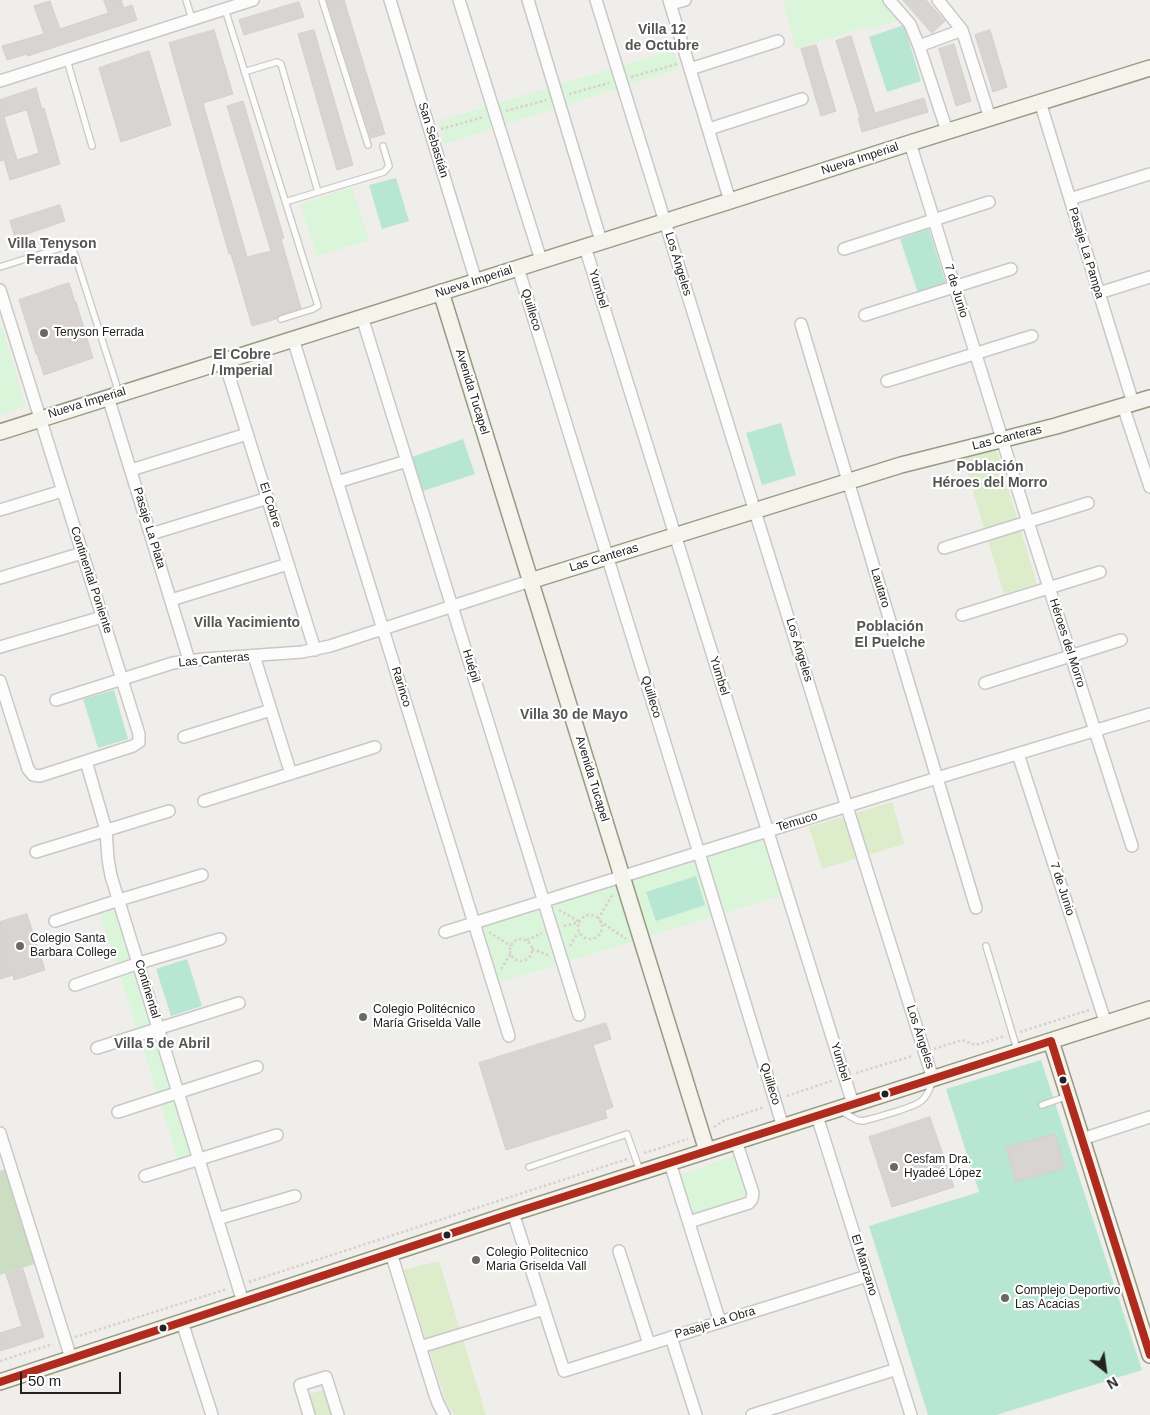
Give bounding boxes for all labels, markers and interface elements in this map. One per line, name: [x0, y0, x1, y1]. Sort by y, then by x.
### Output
district label: Villa 12 de Octubre: [625, 22, 699, 54]
street label: San Sebastián: [415, 101, 451, 179]
street label: Nueva Imperial: [819, 140, 901, 178]
street label: Pasaje La Pampa: [1065, 206, 1107, 300]
street label: Los Ángeles: [661, 230, 695, 298]
district label: Villa Tenyson Ferrada: [8, 236, 96, 268]
street label: 7 de Junio: [941, 262, 971, 320]
street label: Nueva Imperial: [433, 263, 515, 301]
street label: Yumbel: [585, 268, 611, 310]
street label: Quilleco: [518, 287, 544, 333]
place label: Tenyson Ferrada: [54, 326, 144, 340]
marker: Tenyson Ferrada: [38, 327, 50, 339]
district label: El Cobre / Imperial: [211, 347, 273, 380]
street label: Avenida Tucapel: [452, 347, 492, 437]
street label: Nueva Imperial: [46, 384, 128, 422]
street label: Las Canteras: [971, 422, 1043, 454]
district label: Población Héroes del Morro: [932, 459, 1048, 492]
street label: El Cobre: [256, 481, 284, 529]
street label: Pasaje La Plata: [130, 486, 168, 570]
street label: Continental Poniente: [67, 525, 115, 635]
street label: Las Canteras: [568, 541, 640, 575]
street label: Lautaro: [867, 566, 893, 610]
street label: Héroes del Morro: [1046, 597, 1088, 689]
district label: Villa Yacimiento: [194, 615, 300, 631]
street label: Los Ángeles: [782, 616, 816, 684]
district label: Población El Puelche: [855, 619, 925, 652]
street label: Huépil: [459, 648, 483, 684]
street label: Las Canteras: [178, 650, 250, 670]
street label: Yumbel: [706, 655, 732, 697]
street label: Rarinco: [388, 665, 414, 709]
street label: Quilleco: [638, 674, 664, 720]
district label: Villa 30 de Mayo: [520, 707, 628, 723]
street label: Avenida Tucapel: [572, 734, 612, 824]
street label: Temuco: [775, 809, 819, 835]
street label: 7 de Junio: [1047, 860, 1077, 918]
place label: Colegio Santa Barbara College: [30, 932, 117, 960]
marker: Colegio Santa Barbara College: [14, 940, 26, 952]
street label: Continental: [131, 958, 163, 1020]
place label: Colegio Politécnico María Griselda Valle: [373, 1003, 481, 1031]
street label: Los Ángeles: [903, 1003, 937, 1071]
marker: Colegio Politécnico María Griselda Valle: [357, 1011, 369, 1023]
district label: Villa 5 de Abril: [114, 1036, 210, 1052]
street label: Yumbel: [827, 1041, 853, 1083]
street label: Quilleco: [757, 1061, 783, 1107]
unlabelled marker: [1058, 1075, 1068, 1085]
unlabelled marker: [880, 1089, 890, 1099]
place label: Cesfam Dra. Hyadeé López: [904, 1153, 981, 1181]
marker: Cesfam Dra. Hyadeé López: [888, 1161, 900, 1173]
unlabelled marker: [442, 1230, 452, 1240]
street label: El Manzano: [848, 1233, 880, 1297]
place label: Colegio Politecnico Maria Griselda Vall: [486, 1246, 588, 1274]
marker: Colegio Politecnico Maria Griselda Vall: [470, 1254, 482, 1266]
place label: Complejo Deportivo Las Acacias: [1015, 1284, 1120, 1312]
marker: Complejo Deportivo Las Acacias: [999, 1292, 1011, 1304]
street label: Pasaje La Obra: [673, 1304, 757, 1342]
unlabelled marker: [158, 1323, 168, 1333]
north arrow: [1080, 1345, 1130, 1395]
scale bar: [22, 1362, 124, 1394]
text: 50 m: [28, 1372, 61, 1389]
text: N: [1104, 1374, 1121, 1392]

